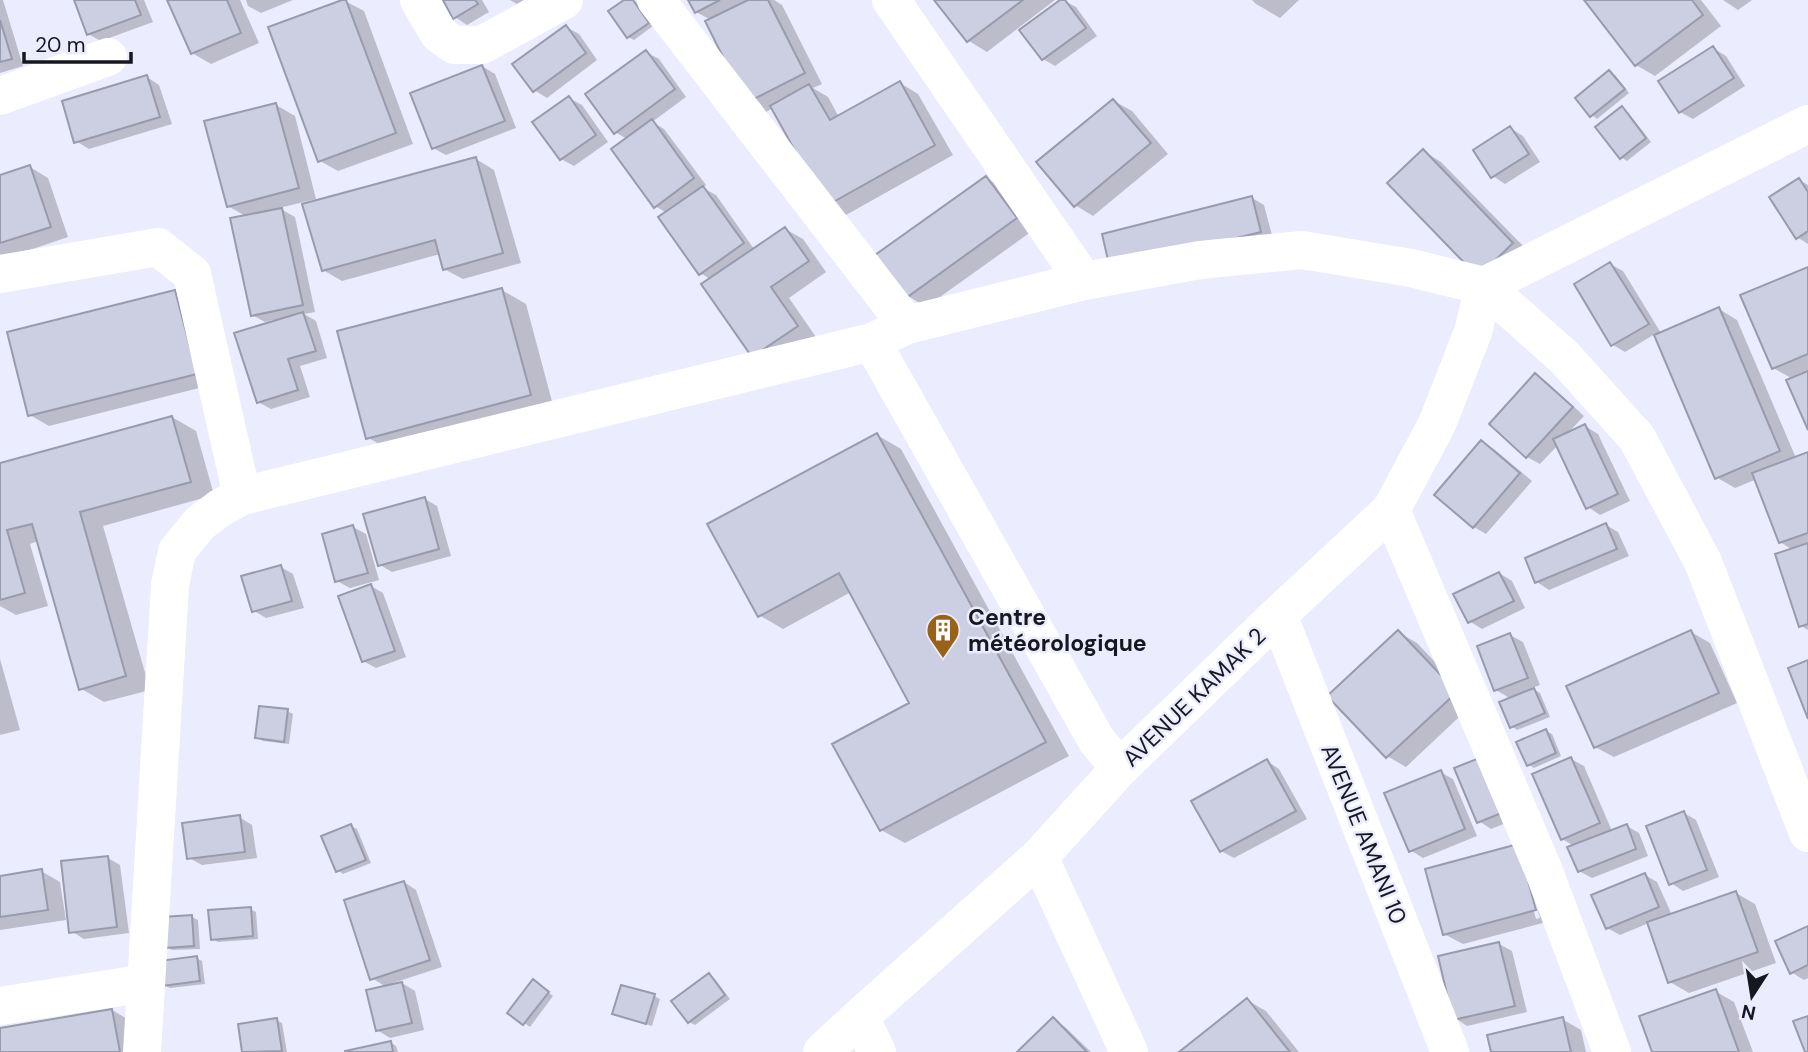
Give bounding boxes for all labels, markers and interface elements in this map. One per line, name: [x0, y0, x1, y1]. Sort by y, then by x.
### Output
scale bar: [24, 21, 131, 65]
text: 20 m: [35, 31, 86, 59]
place label: Centre météorologique: [968, 602, 1147, 658]
building icon: Centre météorologique: [924, 611, 962, 660]
street label: AVENUE KAMAK 2: [1116, 621, 1272, 773]
street label: AVENUE AMANI 10: [1314, 740, 1414, 928]
north arrow: [1717, 961, 1787, 1031]
text: N: [1739, 998, 1758, 1026]

